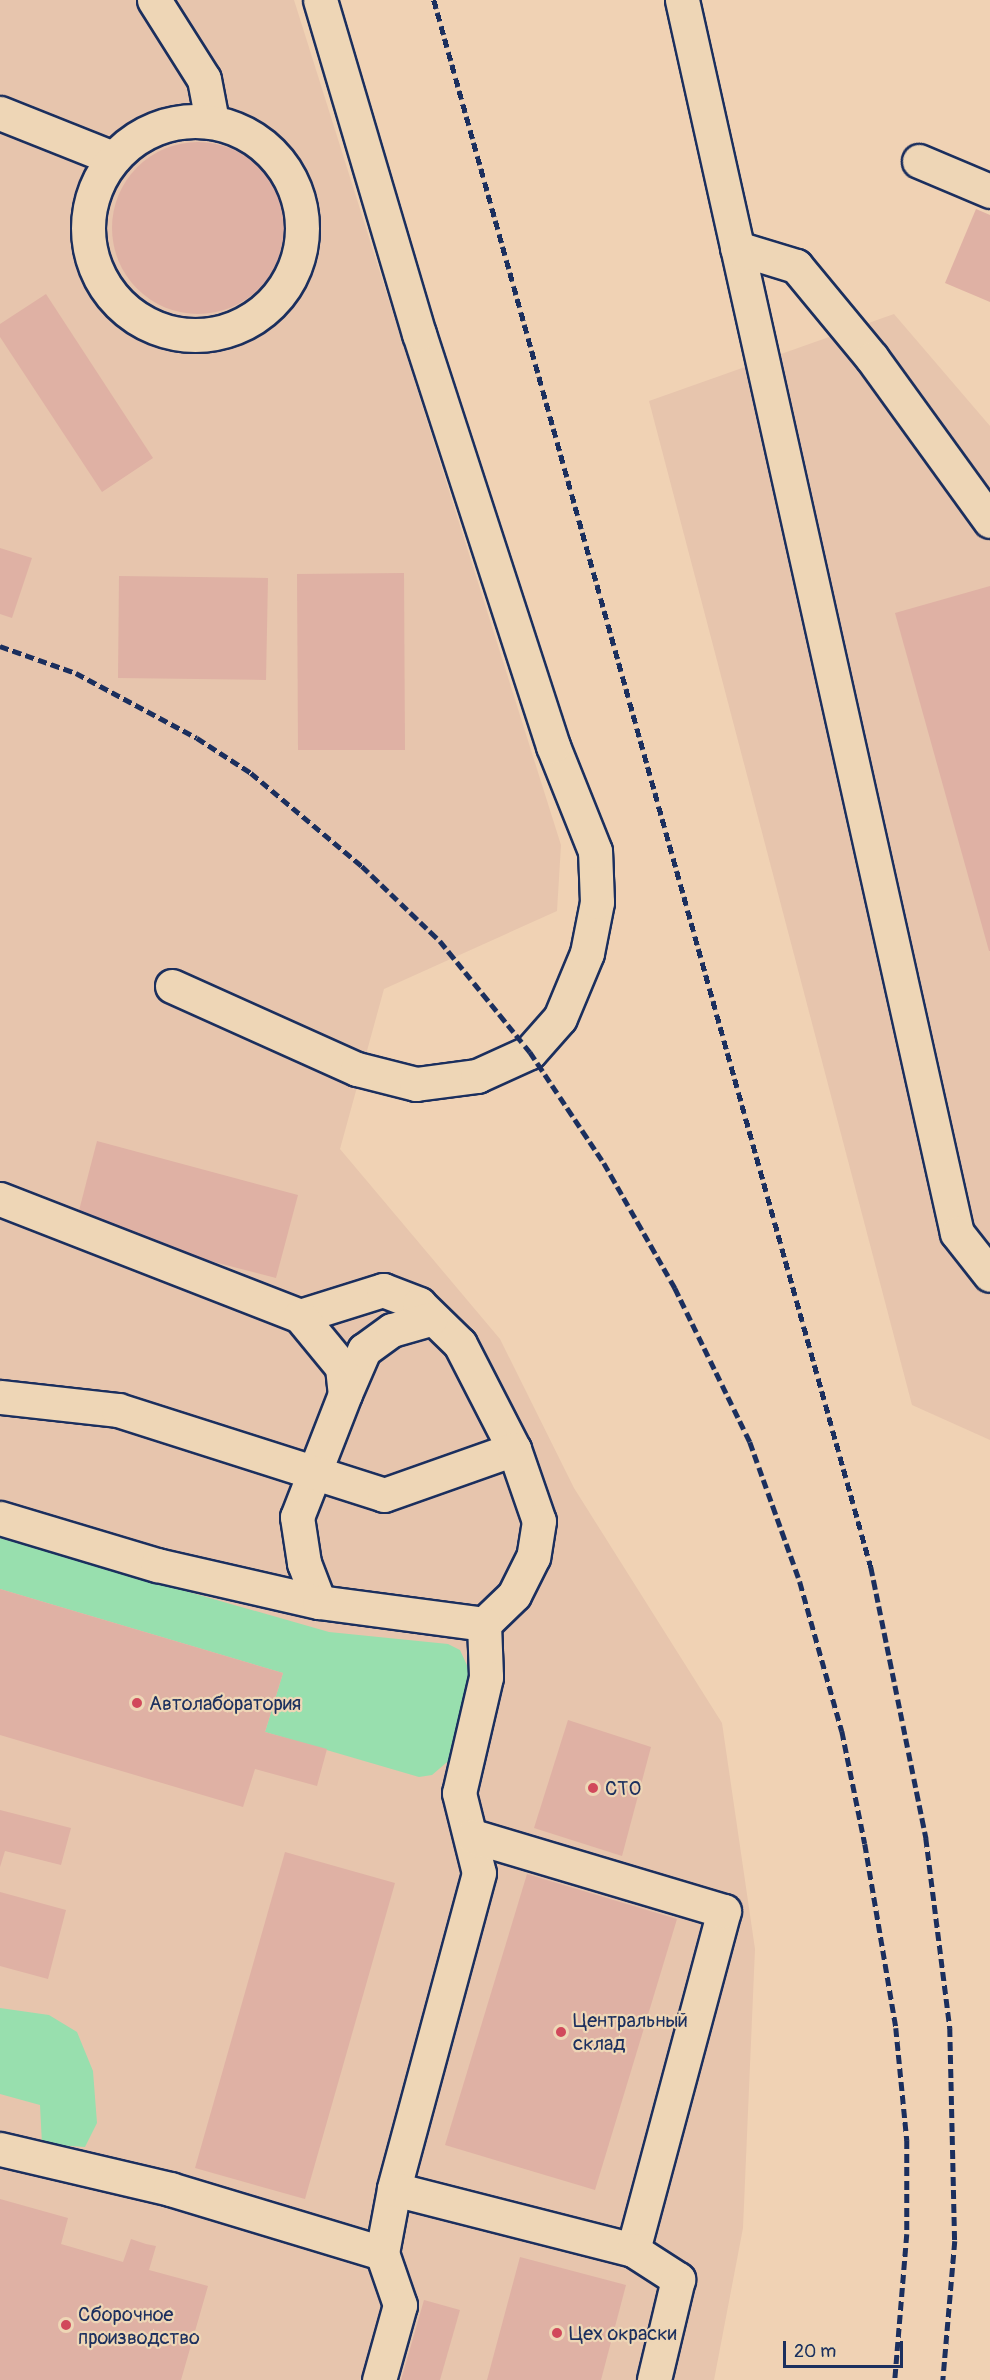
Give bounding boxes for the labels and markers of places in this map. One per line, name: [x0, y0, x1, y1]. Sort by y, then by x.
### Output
place label: Автолаборатория: [149, 1691, 301, 1715]
marker: Автолаборатория: [130, 1696, 144, 1710]
place label: СТО: [605, 1776, 641, 1800]
marker: СТО: [586, 1781, 600, 1795]
place label: Центральный склад: [573, 2008, 688, 2055]
marker: Центральный склад: [554, 2025, 568, 2039]
place label: Сборочное производство: [78, 2302, 200, 2349]
marker: Сборочное производство: [59, 2318, 73, 2332]
place label: Цех окраски: [569, 2321, 677, 2345]
marker: Цех окраски: [550, 2326, 564, 2340]

